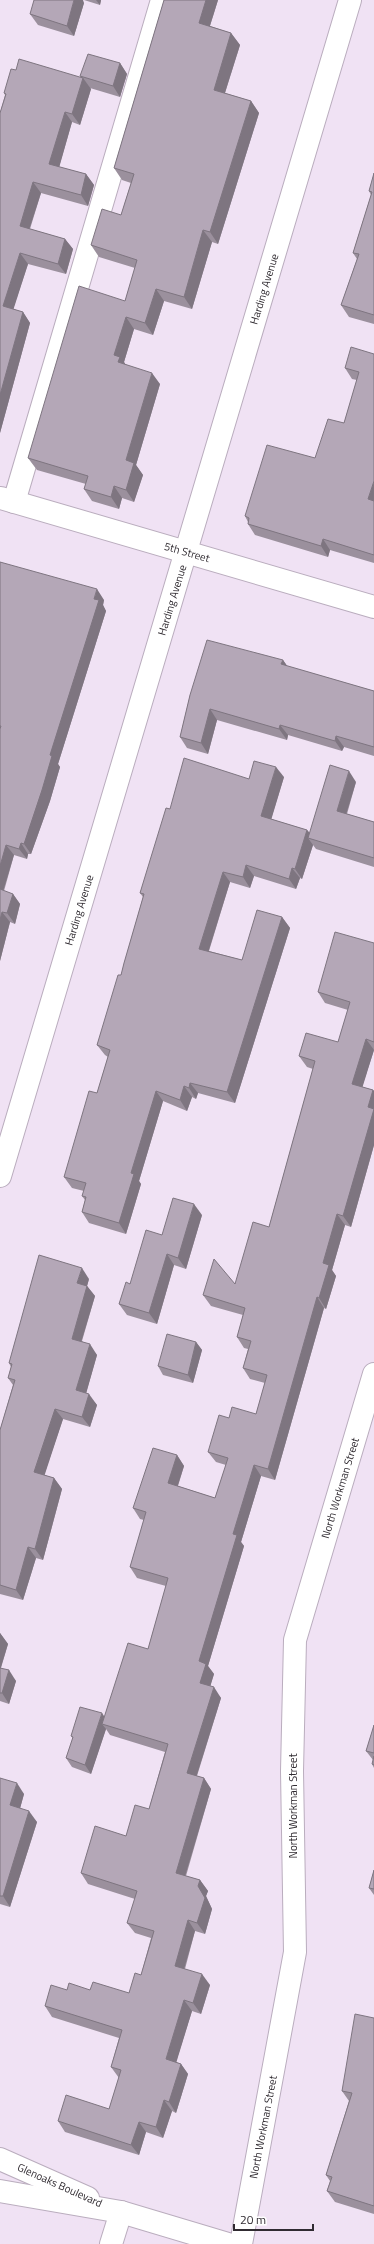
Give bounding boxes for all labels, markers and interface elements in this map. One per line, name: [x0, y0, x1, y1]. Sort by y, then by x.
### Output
street label: Harding Avenue: [246, 251, 282, 326]
street label: 5th Street: [162, 538, 212, 566]
street label: Harding Avenue: [154, 562, 190, 637]
street label: Harding Avenue: [61, 872, 97, 947]
street label: North Workman Street: [317, 1435, 363, 1541]
street label: North Workman Street: [285, 1753, 301, 1858]
street label: North Workman Street: [245, 2074, 281, 2180]
street label: Glenoaks Boulevard: [15, 2159, 105, 2211]
scale bar: [234, 2206, 313, 2232]
text: 20 m: [240, 2210, 266, 2229]

